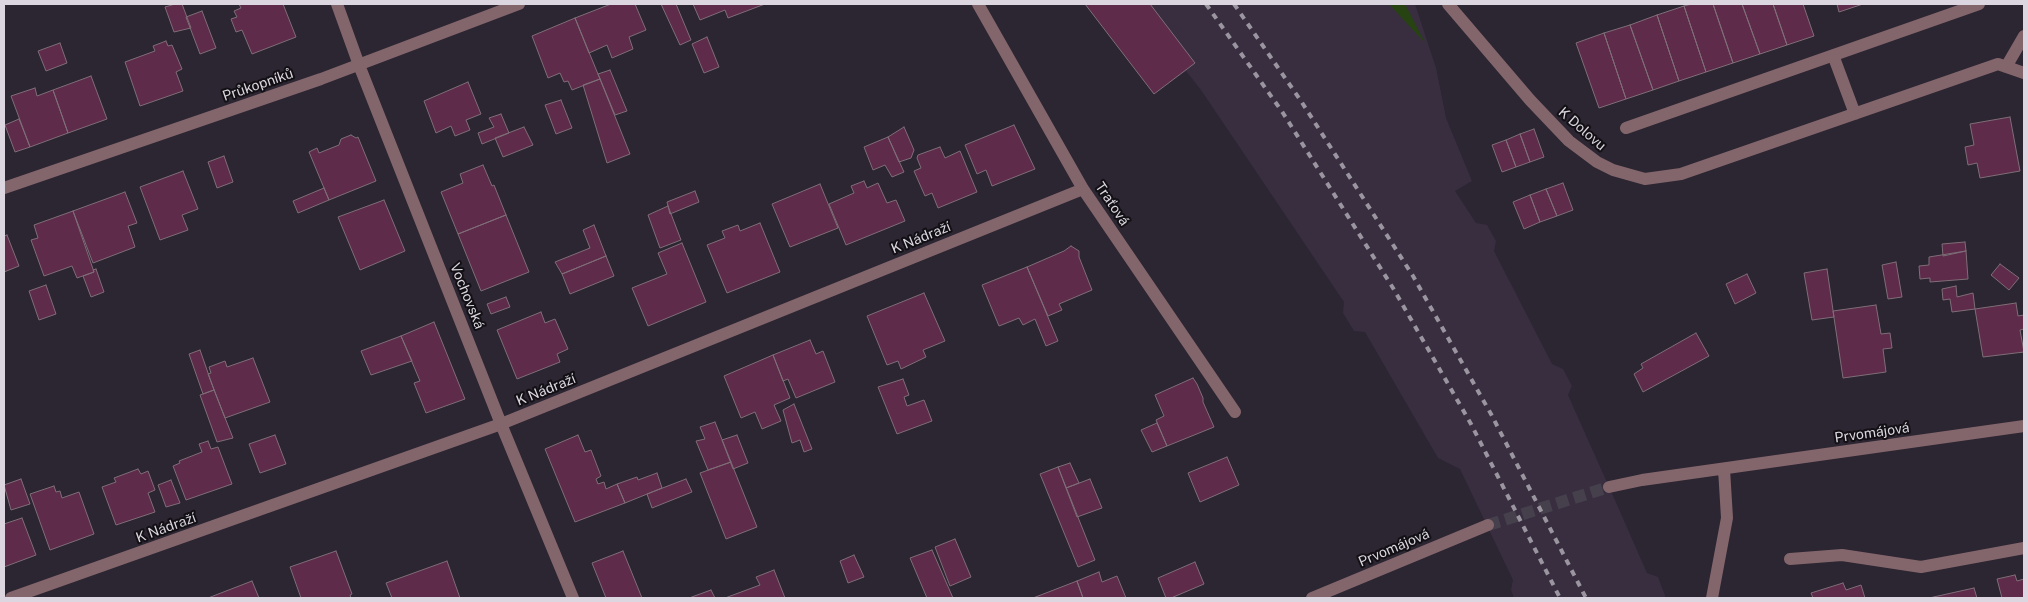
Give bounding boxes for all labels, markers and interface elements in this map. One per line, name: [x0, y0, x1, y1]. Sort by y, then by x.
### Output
street label: Průkopníků: [220, 65, 296, 105]
street label: K Dolovu: [1555, 104, 1609, 154]
street label: Traťová: [1091, 179, 1133, 229]
street label: K Nádraží: [889, 218, 953, 258]
street label: Vochovská: [446, 261, 488, 331]
street label: K Nádraží: [514, 370, 578, 410]
street label: Prvomájová: [1834, 419, 1910, 447]
street label: K Nádraží: [134, 509, 198, 547]
street label: Prvomájová: [1356, 526, 1432, 570]

